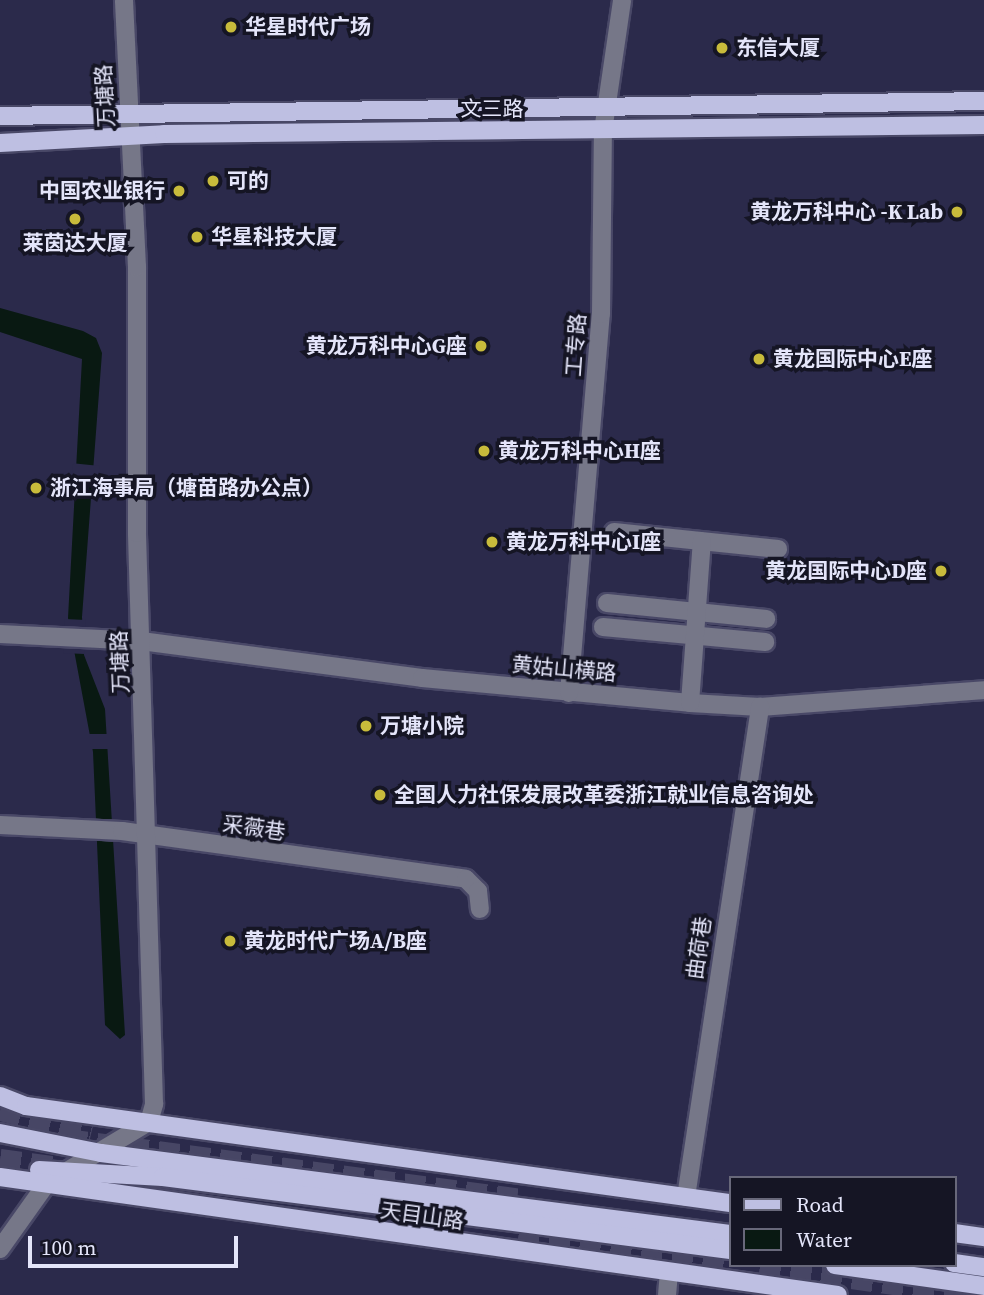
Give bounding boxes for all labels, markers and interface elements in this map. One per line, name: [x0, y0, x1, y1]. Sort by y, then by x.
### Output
place label: 华星时代广场: [245, 14, 371, 40]
marker: 华星时代广场: [223, 19, 239, 35]
place label: 东信大厦: [736, 35, 820, 61]
marker: 东信大厦: [714, 40, 730, 56]
street label: 万塘路: [91, 64, 119, 128]
street label: 文三路: [461, 96, 523, 122]
place label: 可的: [227, 168, 269, 194]
marker: 可的: [205, 173, 221, 189]
place label: 中国农业银行: [39, 178, 165, 204]
marker: 中国农业银行: [171, 183, 187, 199]
place label: 黄龙万科中心 -K Lab: [750, 199, 943, 225]
marker: 黄龙万科中心 -K Lab: [949, 204, 965, 220]
marker: 莱茵达大厦: [67, 211, 83, 227]
place label: 华星科技大厦: [211, 224, 337, 250]
marker: 华星科技大厦: [189, 229, 205, 245]
place label: 莱茵达大厦: [23, 230, 127, 256]
street label: 工专路: [561, 313, 591, 377]
place label: 黄龙万科中心G座: [306, 333, 467, 359]
marker: 黄龙万科中心G座: [473, 338, 489, 354]
place label: 黄龙国际中心E座: [773, 346, 932, 372]
marker: 黄龙国际中心E座: [751, 351, 767, 367]
place label: 黄龙万科中心H座: [498, 438, 661, 464]
marker: 黄龙万科中心H座: [476, 443, 492, 459]
place label: 浙江海事局（塘苗路办公点）: [50, 475, 323, 501]
marker: 浙江海事局（塘苗路办公点）: [28, 480, 44, 496]
place label: 黄龙万科中心I座: [506, 529, 661, 555]
marker: 黄龙万科中心I座: [484, 534, 500, 550]
place label: 黄龙国际中心D座: [765, 558, 927, 584]
marker: 黄龙国际中心D座: [933, 563, 949, 579]
street label: 万塘路: [106, 630, 134, 694]
street label: 黄姑山横路: [511, 652, 617, 686]
place label: 万塘小院: [380, 713, 464, 739]
marker: 万塘小院: [358, 718, 374, 734]
place label: 全国人力社保发展改革委浙江就业信息咨询处: [394, 782, 814, 808]
marker: 全国人力社保发展改革委浙江就业信息咨询处: [372, 787, 388, 803]
street label: 采薇巷: [221, 811, 287, 845]
street label: 曲荷巷: [682, 915, 716, 981]
place label: 黄龙时代广场A/B座: [244, 928, 427, 954]
marker: 黄龙时代广场A/B座: [222, 933, 238, 949]
legend: [729, 1176, 956, 1267]
text: Road: [796, 1190, 844, 1219]
street label: 天目山路: [379, 1198, 465, 1234]
scale bar: [32, 1222, 242, 1266]
text: Water: [796, 1225, 852, 1254]
text: 100 m: [41, 1233, 96, 1262]

